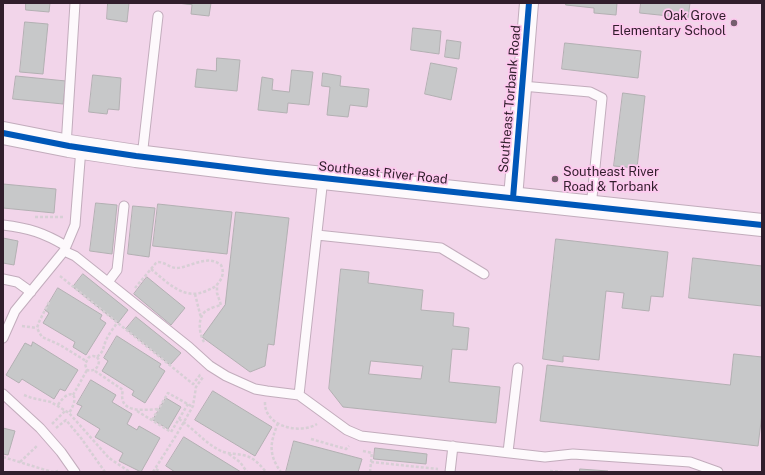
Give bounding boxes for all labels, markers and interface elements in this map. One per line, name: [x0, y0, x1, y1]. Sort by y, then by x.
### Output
place label: Oak Grove Elementary School: [612, 8, 726, 39]
marker: Oak Grove Elementary School: [729, 18, 739, 28]
street label: Southeast Torbank Road: [496, 25, 524, 173]
street label: Southeast River Road: [318, 158, 448, 188]
place label: Southeast River Road & Torbank: [563, 164, 659, 195]
marker: Southeast River Road & Torbank: [550, 174, 560, 184]

